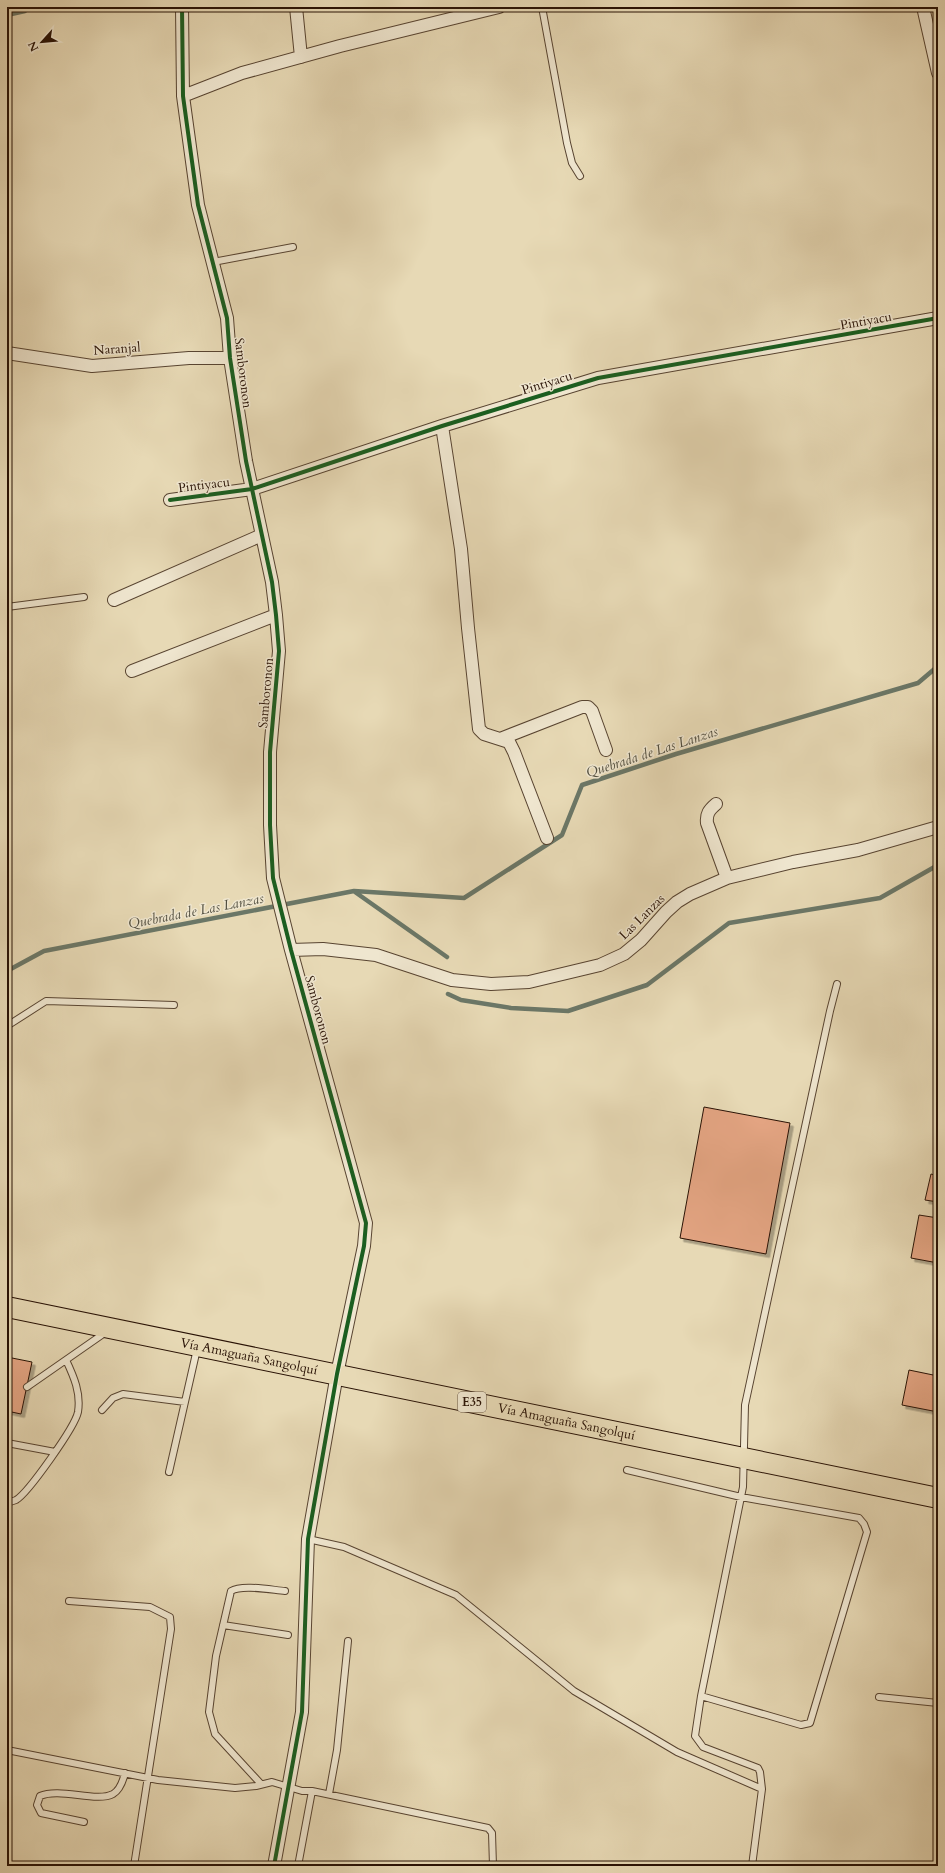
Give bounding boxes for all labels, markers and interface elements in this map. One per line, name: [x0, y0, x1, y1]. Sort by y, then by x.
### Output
north arrow: [22, 22, 62, 62]
text: N: [24, 38, 42, 54]
street label: Pintiyacu: [839, 308, 893, 334]
street label: Samboronon: [230, 337, 256, 410]
street label: Naranjal: [93, 338, 142, 360]
street label: Pintiyacu: [519, 367, 575, 399]
street label: Pintiyacu: [177, 473, 231, 497]
street label: Samboronon: [254, 656, 278, 729]
water label: Quebrada de Las Lanzas: [584, 722, 721, 782]
water label: Quebrada de Las Lanzas: [127, 888, 266, 933]
street label: Las Lanzas: [615, 890, 669, 944]
street label: Samboronon: [300, 974, 336, 1047]
street label: Vía Amaguaña Sangolquí: [179, 1334, 320, 1380]
road number: E35: [458, 1392, 486, 1412]
street label: Vía Amaguaña Sangolquí: [496, 1399, 637, 1445]

